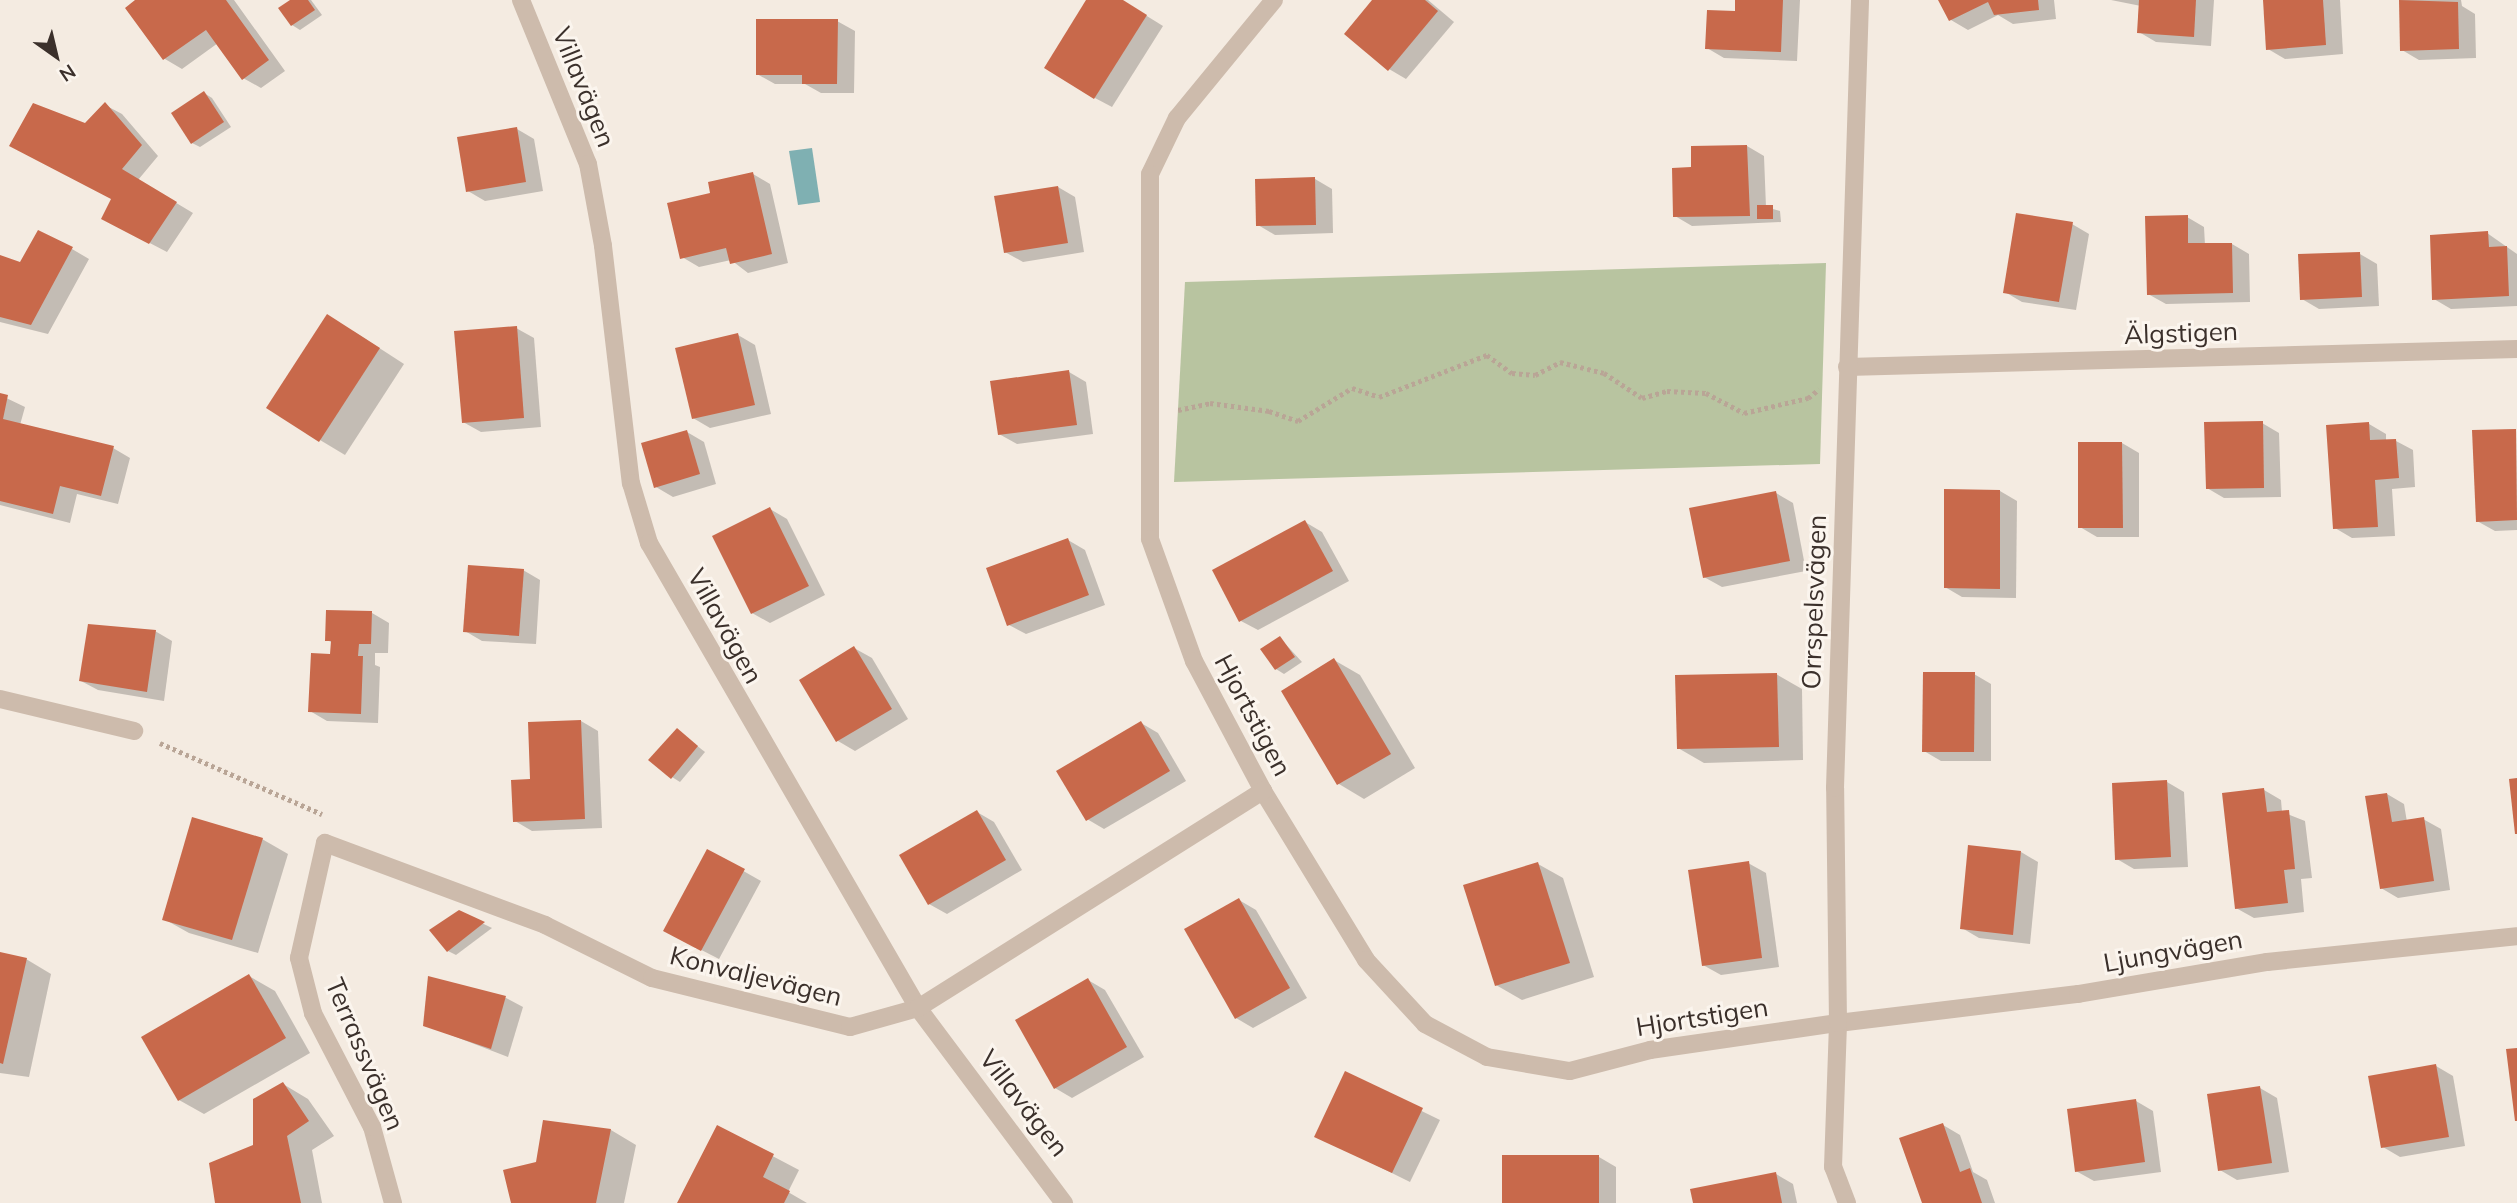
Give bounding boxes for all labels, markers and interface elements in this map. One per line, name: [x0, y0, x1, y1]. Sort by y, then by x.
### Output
north arrow: [21, 21, 91, 91]
street label: Villavägen: [546, 22, 622, 152]
text: N: [55, 59, 80, 87]
street label: Älgstigen: [2123, 315, 2239, 351]
street label: Orrspelsvägen: [1795, 514, 1833, 690]
street label: Villavägen: [681, 563, 769, 689]
street label: Hjortstigen: [1208, 649, 1298, 781]
street label: Ljungvägen: [2101, 923, 2245, 979]
street label: Konvaljevägen: [667, 940, 845, 1012]
street label: Terrassvägen: [319, 973, 411, 1135]
street label: Hjortstigen: [1634, 991, 1770, 1043]
street label: Villavägen: [973, 1043, 1075, 1163]

